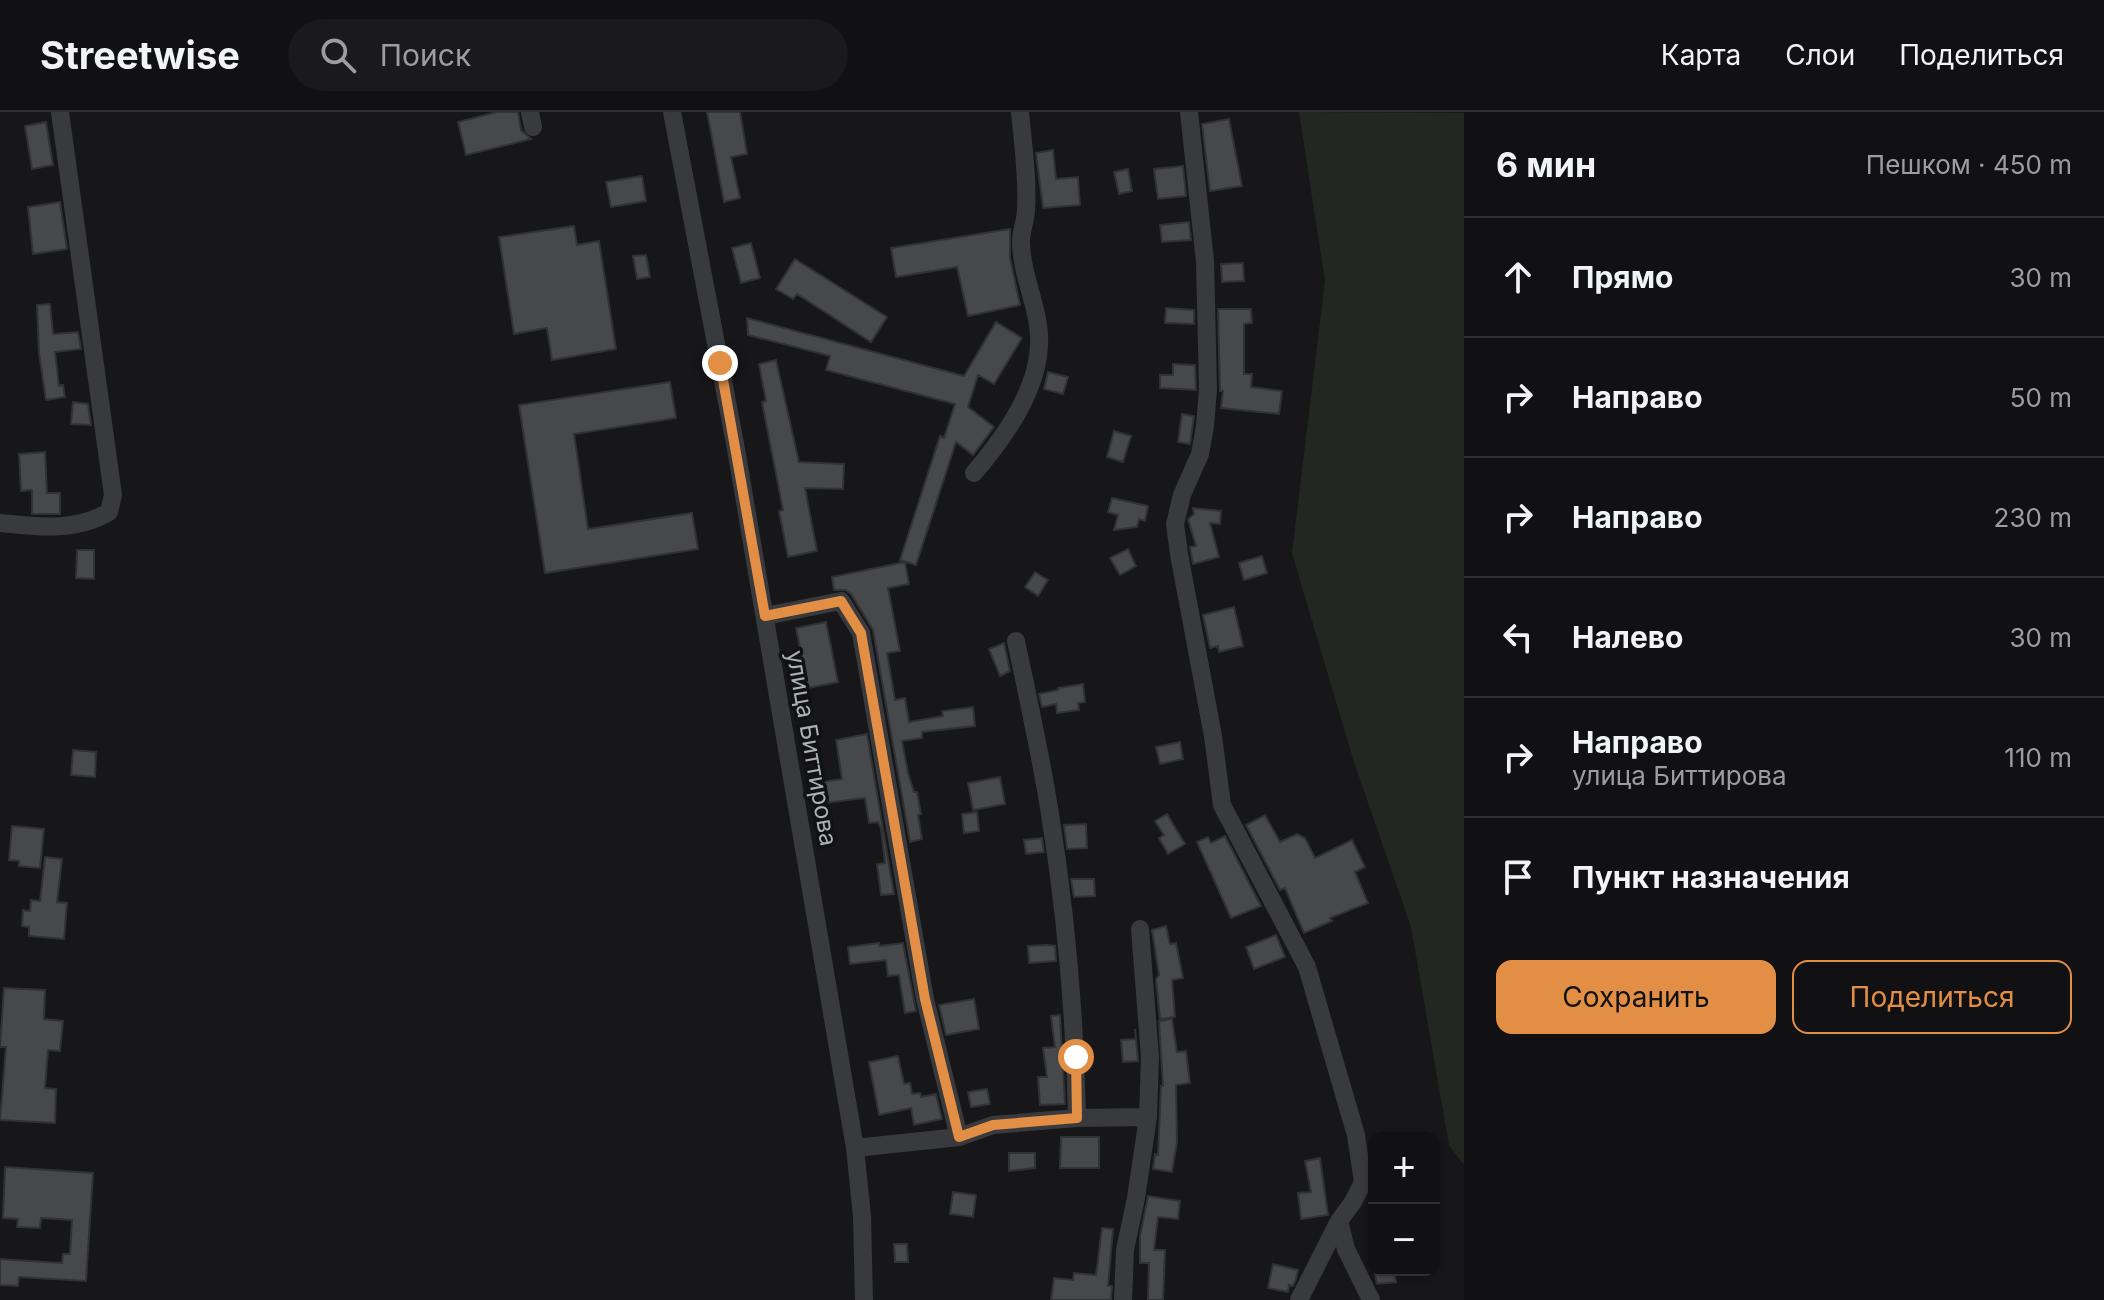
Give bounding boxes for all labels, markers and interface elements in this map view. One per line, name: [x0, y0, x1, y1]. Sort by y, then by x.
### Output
search box: [288, 19, 848, 91]
text: Streetwise: [40, 32, 240, 78]
icon: search: [316, 33, 360, 77]
text: Поиск: [380, 37, 471, 73]
text: Карта: [1661, 38, 1741, 72]
text: Слои: [1785, 38, 1855, 72]
text: Поделиться: [1899, 38, 2064, 72]
text: 6 мин: [1496, 144, 1596, 185]
text: Пешком · 450 m: [1866, 149, 2072, 180]
icon: ahead: [1496, 255, 1540, 299]
text: Прямо: [1572, 259, 1673, 295]
text: 30 m: [2009, 262, 2072, 293]
route end: [702, 345, 738, 381]
icon: right: [1496, 375, 1540, 419]
text: Направо: [1572, 379, 1703, 415]
text: 50 m: [2010, 382, 2072, 413]
icon: right: [1496, 495, 1540, 539]
text: Направо: [1572, 499, 1703, 535]
text: 230 m: [1994, 502, 2072, 533]
icon: left: [1496, 615, 1540, 659]
text: Налево: [1572, 619, 1684, 655]
text: 30 m: [2009, 622, 2072, 653]
street label: улица Биттирова: [781, 648, 843, 848]
text: Направо: [1572, 724, 1703, 760]
icon: right: [1496, 735, 1540, 779]
text: 110 m: [2004, 742, 2072, 773]
text: улица Биттирова: [1572, 760, 1787, 791]
icon: arrive: [1496, 855, 1540, 899]
text: Пункт назначения: [1572, 859, 1850, 895]
button: Сохранить: [1496, 960, 1776, 1034]
button: Поделиться: [1792, 960, 2072, 1034]
route start: [1058, 1039, 1094, 1075]
map controls: [1368, 1132, 1440, 1276]
button: +: [1368, 1132, 1440, 1204]
button: −: [1368, 1204, 1440, 1276]

